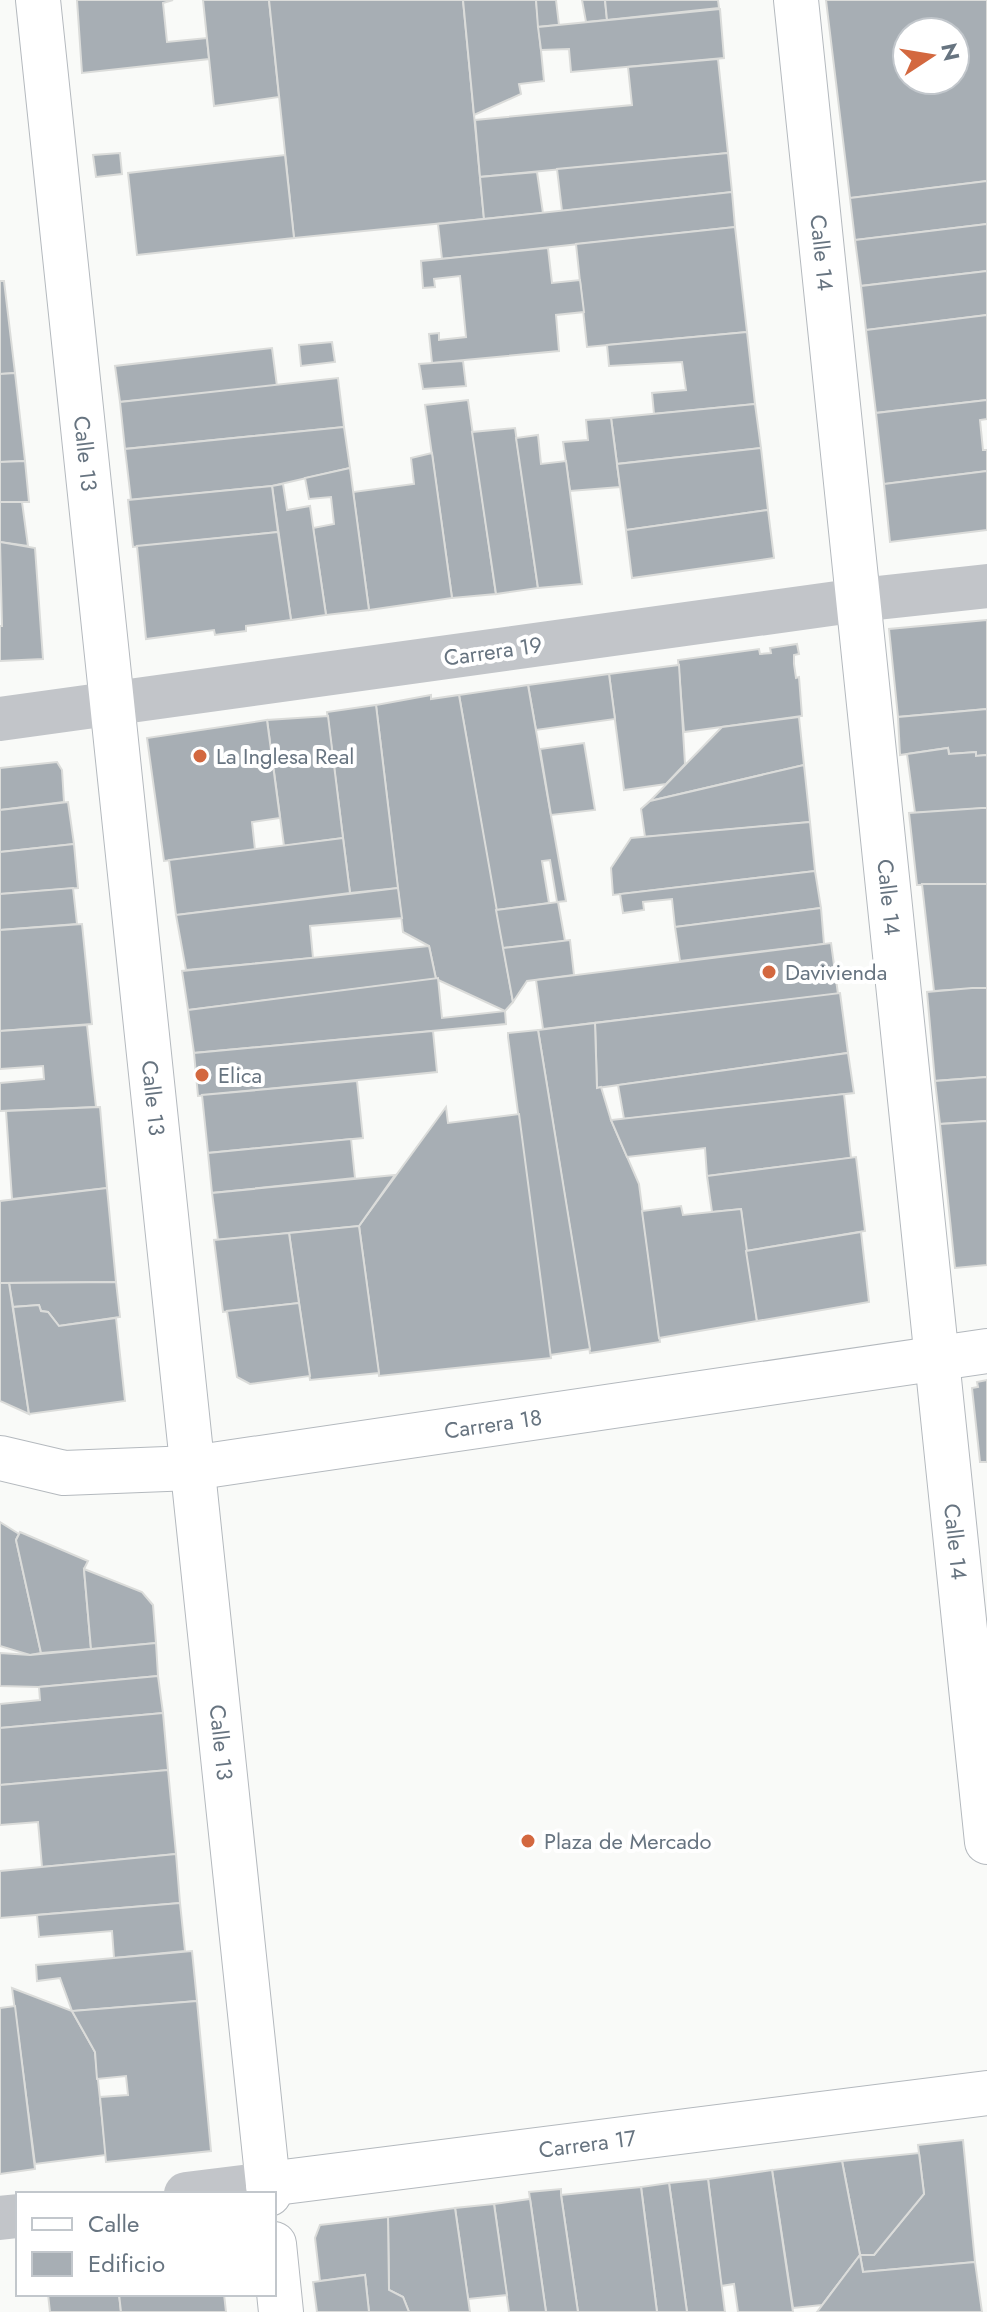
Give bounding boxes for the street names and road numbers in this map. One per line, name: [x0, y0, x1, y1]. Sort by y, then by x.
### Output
street label: Calle 14: [802, 213, 842, 293]
street label: Calle 13: [66, 414, 106, 493]
street label: Carrera 19: [442, 628, 544, 674]
street label: Calle 14: [869, 858, 909, 937]
street label: Calle 13: [134, 1059, 173, 1137]
street label: Carrera 18: [442, 1401, 544, 1447]
street label: Calle 14: [936, 1502, 976, 1582]
street label: Calle 13: [202, 1703, 241, 1782]
street label: Carrera 17: [537, 2121, 639, 2166]

